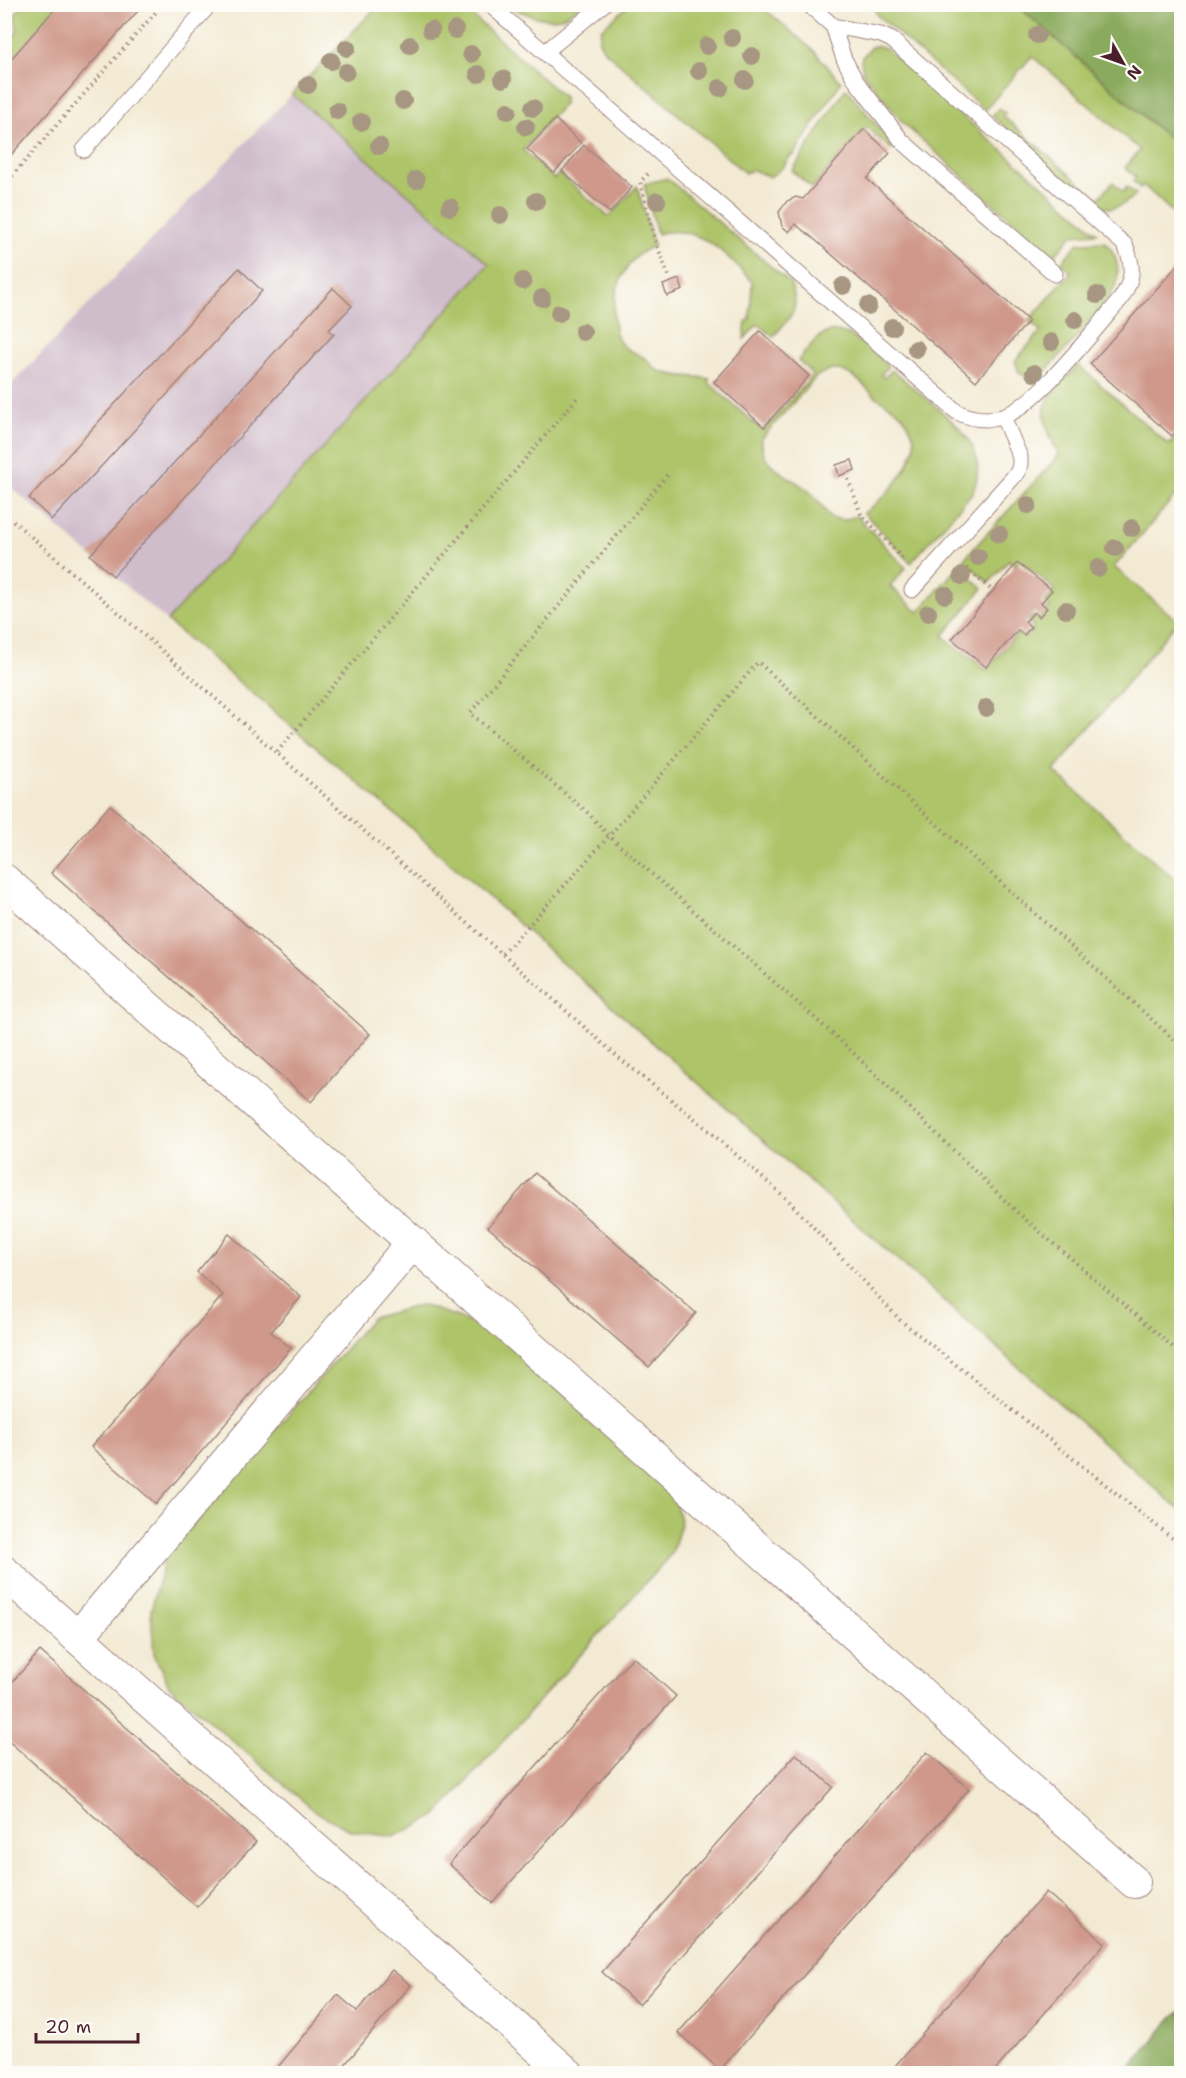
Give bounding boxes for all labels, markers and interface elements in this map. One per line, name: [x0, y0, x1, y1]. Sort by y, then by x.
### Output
north arrow: [1093, 33, 1153, 93]
text: N: [1122, 61, 1146, 84]
scale bar: [36, 2006, 138, 2044]
text: 20 m: [45, 2015, 91, 2039]

